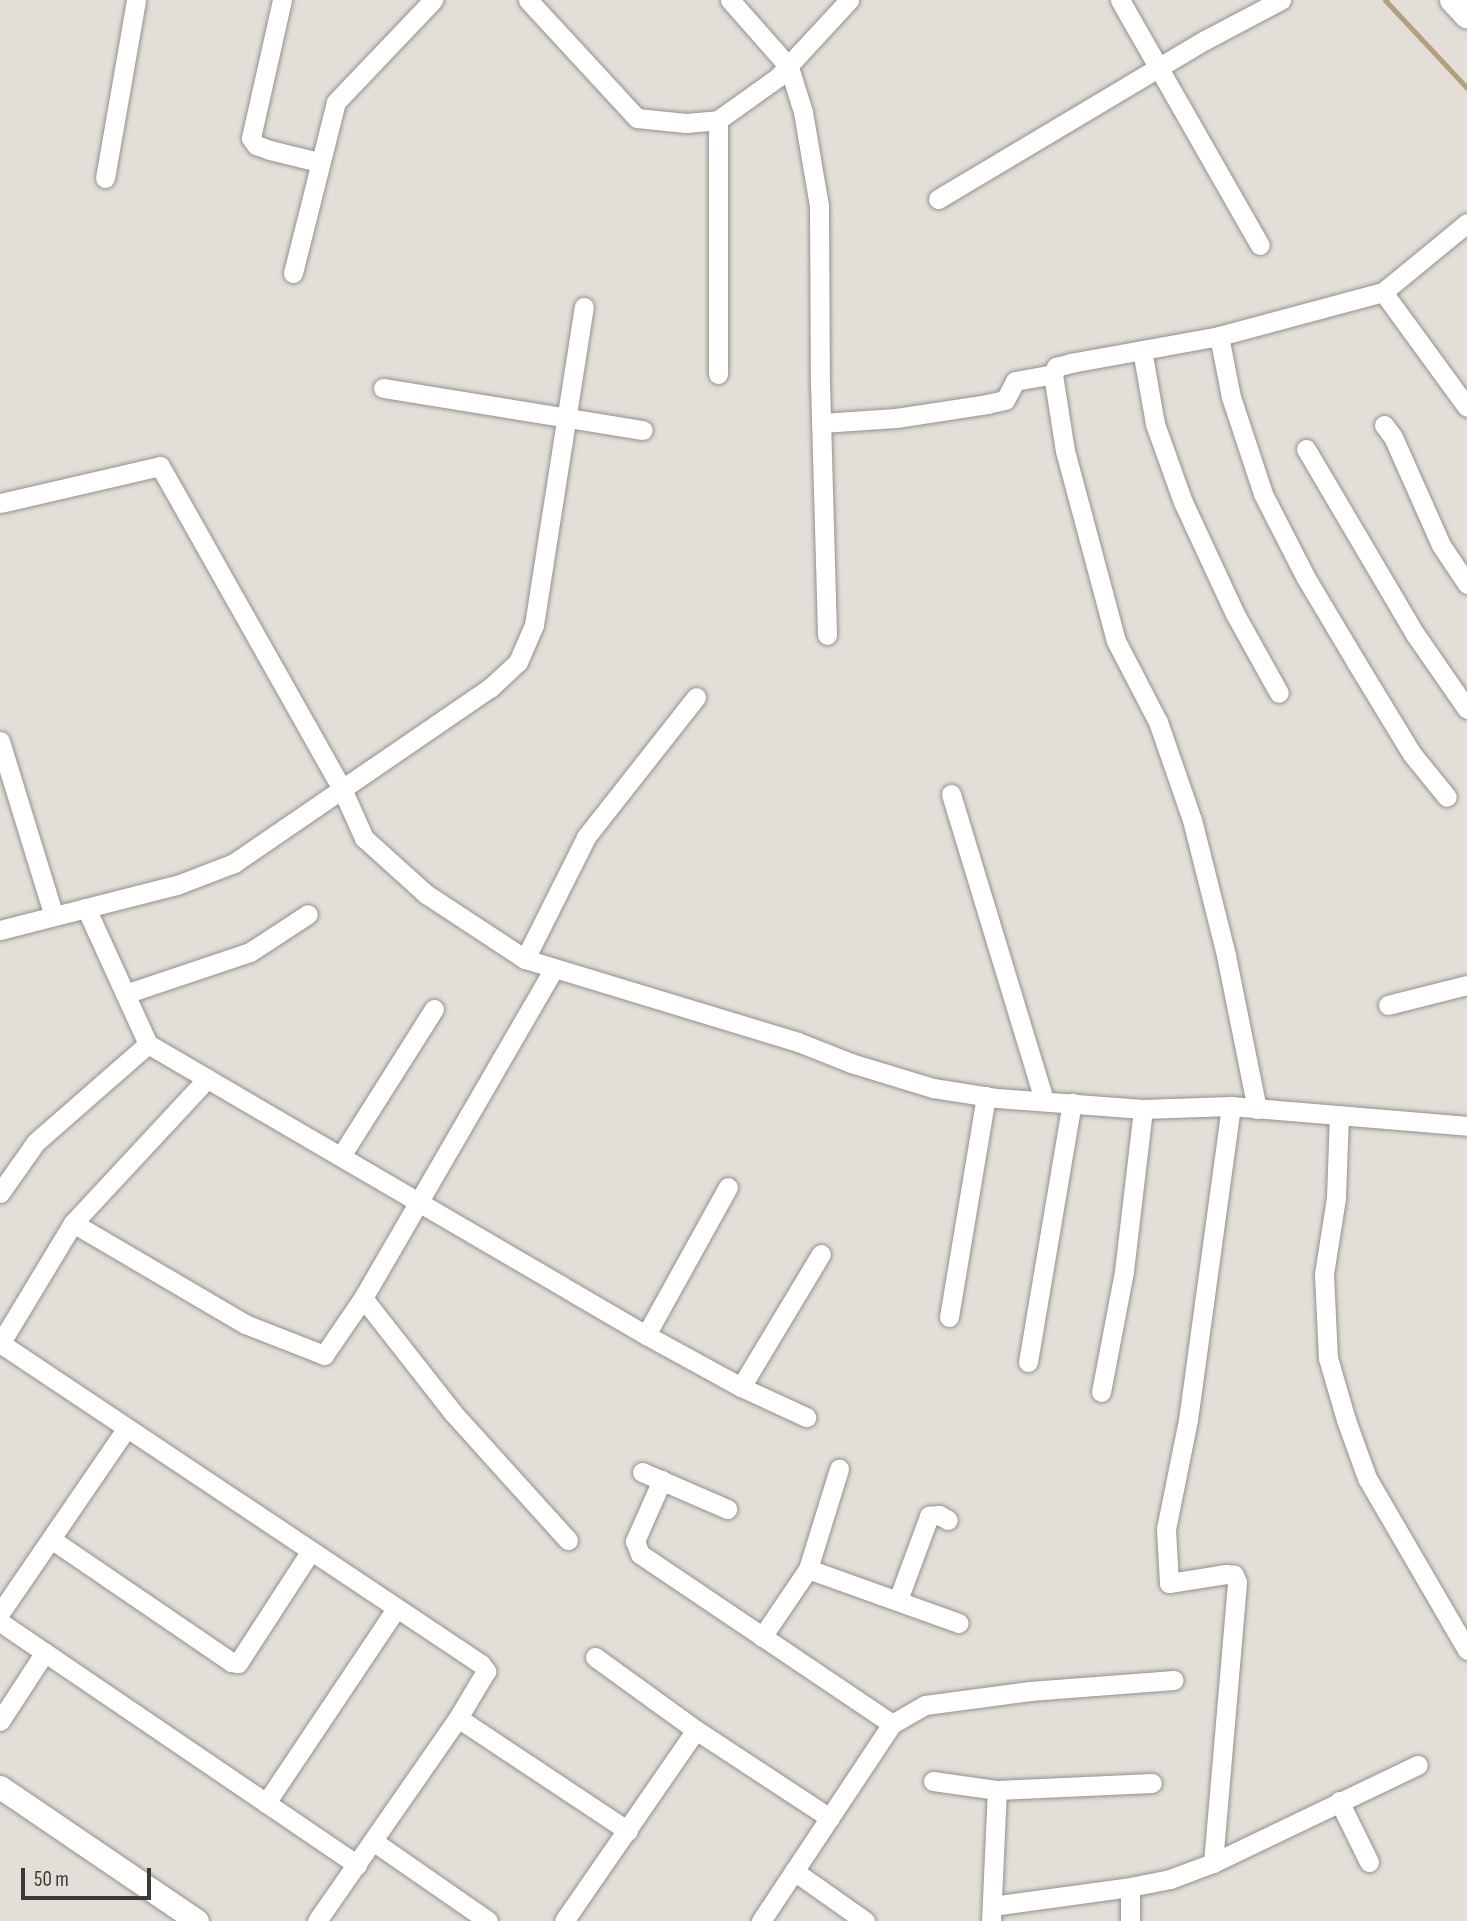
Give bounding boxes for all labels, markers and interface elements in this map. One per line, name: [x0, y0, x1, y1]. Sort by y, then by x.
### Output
scale bar: [24, 1854, 154, 1898]
text: 50 m: [34, 1867, 69, 1892]

